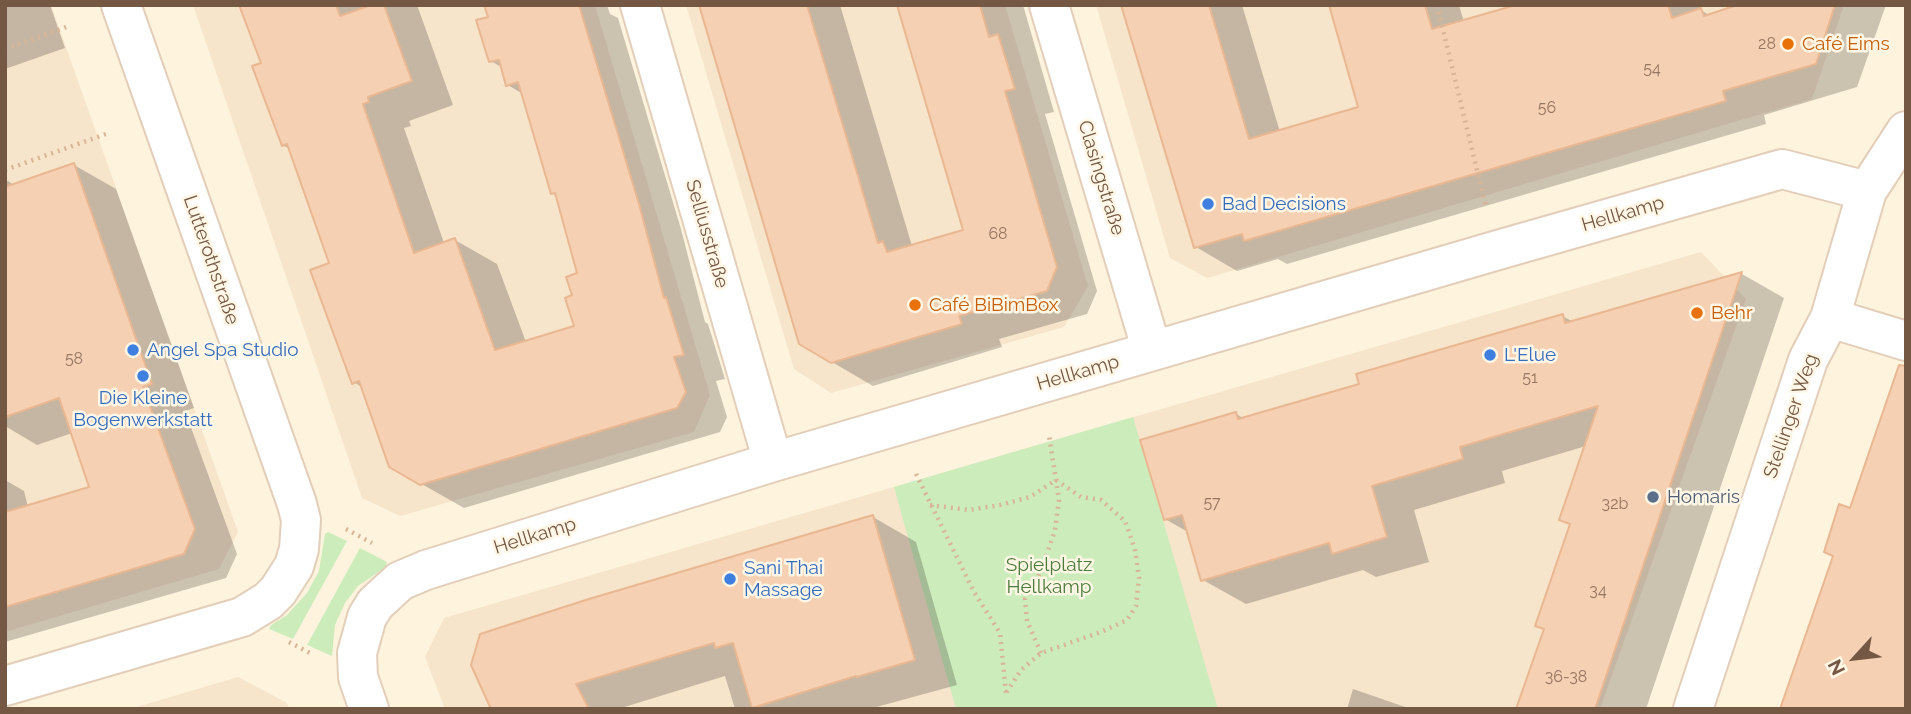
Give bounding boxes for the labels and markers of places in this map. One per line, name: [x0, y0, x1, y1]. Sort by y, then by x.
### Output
place label: Café Eims: [1802, 33, 1890, 55]
marker: Café Eims: [1780, 36, 1796, 52]
place label: Bad Decisions: [1222, 193, 1346, 215]
marker: Bad Decisions: [1200, 196, 1216, 212]
place label: Café BiBimBox: [929, 294, 1058, 316]
marker: Café BiBimBox: [907, 297, 923, 313]
place label: Behr: [1711, 302, 1753, 324]
marker: Behr: [1689, 305, 1705, 321]
place label: Angel Spa Studio: [147, 339, 299, 361]
marker: Angel Spa Studio: [125, 342, 141, 358]
place label: L'Elue: [1504, 344, 1556, 366]
marker: L'Elue: [1482, 347, 1498, 363]
marker: Die Kleine Bogenwerkstatt: [135, 368, 151, 384]
place label: Die Kleine Bogenwerkstatt: [73, 387, 213, 431]
place label: Homaris: [1667, 486, 1740, 508]
marker: Homaris: [1645, 489, 1661, 505]
place label: Sani Thai Massage: [744, 557, 823, 601]
marker: Sani Thai Massage: [722, 571, 738, 587]

